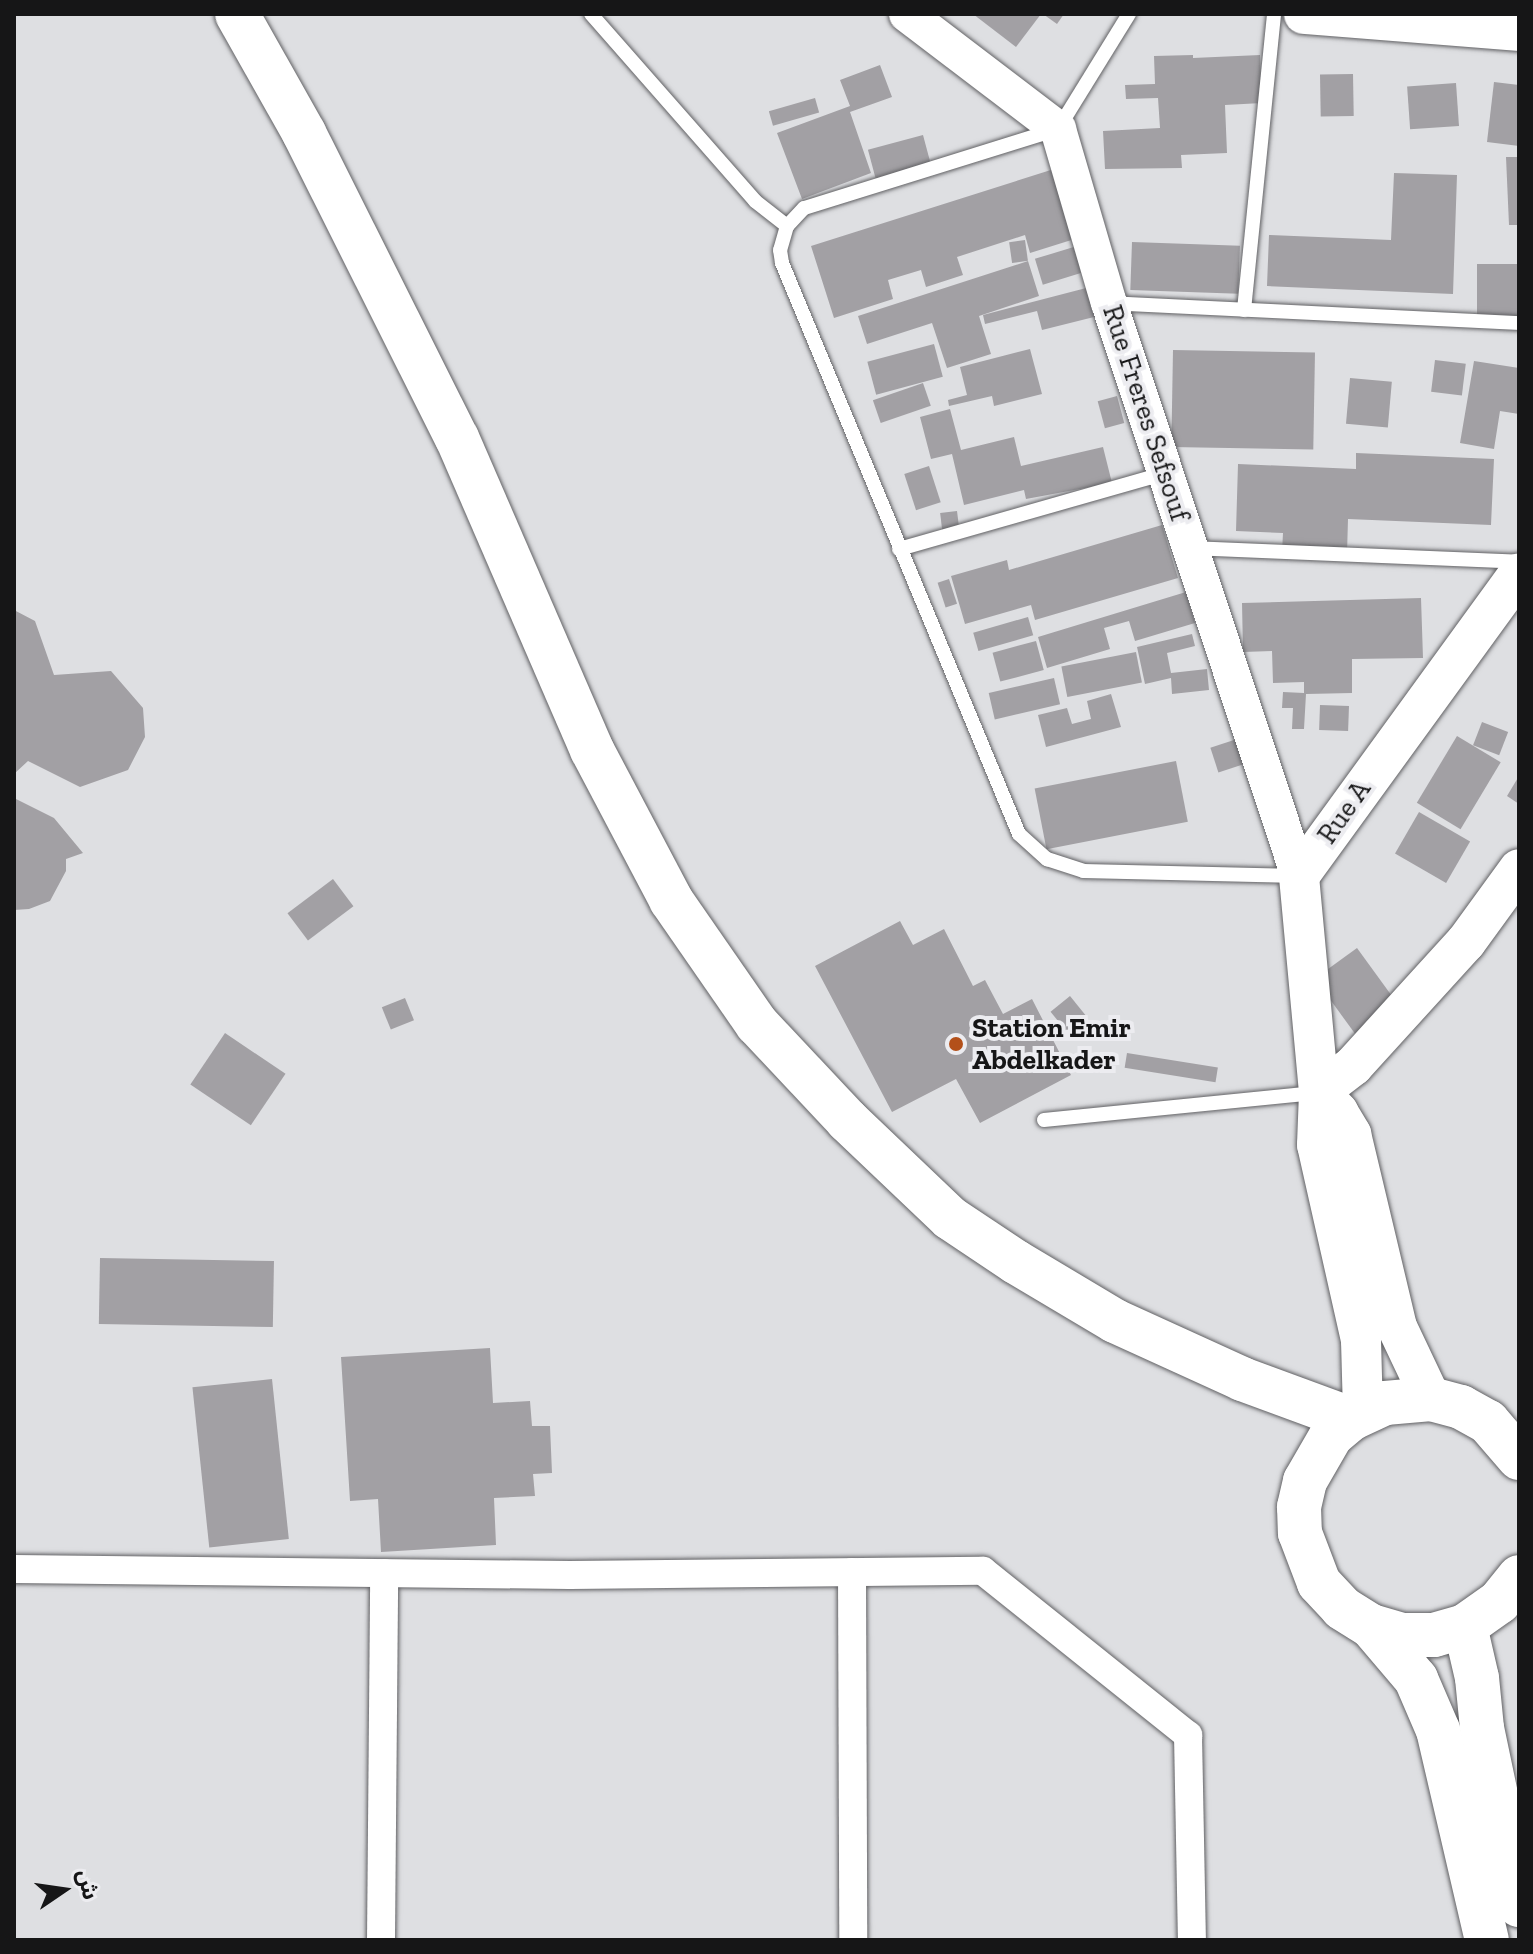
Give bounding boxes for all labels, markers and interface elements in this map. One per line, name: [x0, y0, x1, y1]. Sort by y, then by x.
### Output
street label: Rue Freres Sefsouf: [1095, 301, 1197, 525]
street label: Rue A: [1310, 773, 1378, 851]
place label: Station Emir Abdelkader: [972, 1011, 1131, 1077]
marker: Station Emir Abdelkader: [947, 1035, 965, 1053]
north arrow: [24, 1850, 104, 1930]
text: ش: [71, 1867, 104, 1902]

